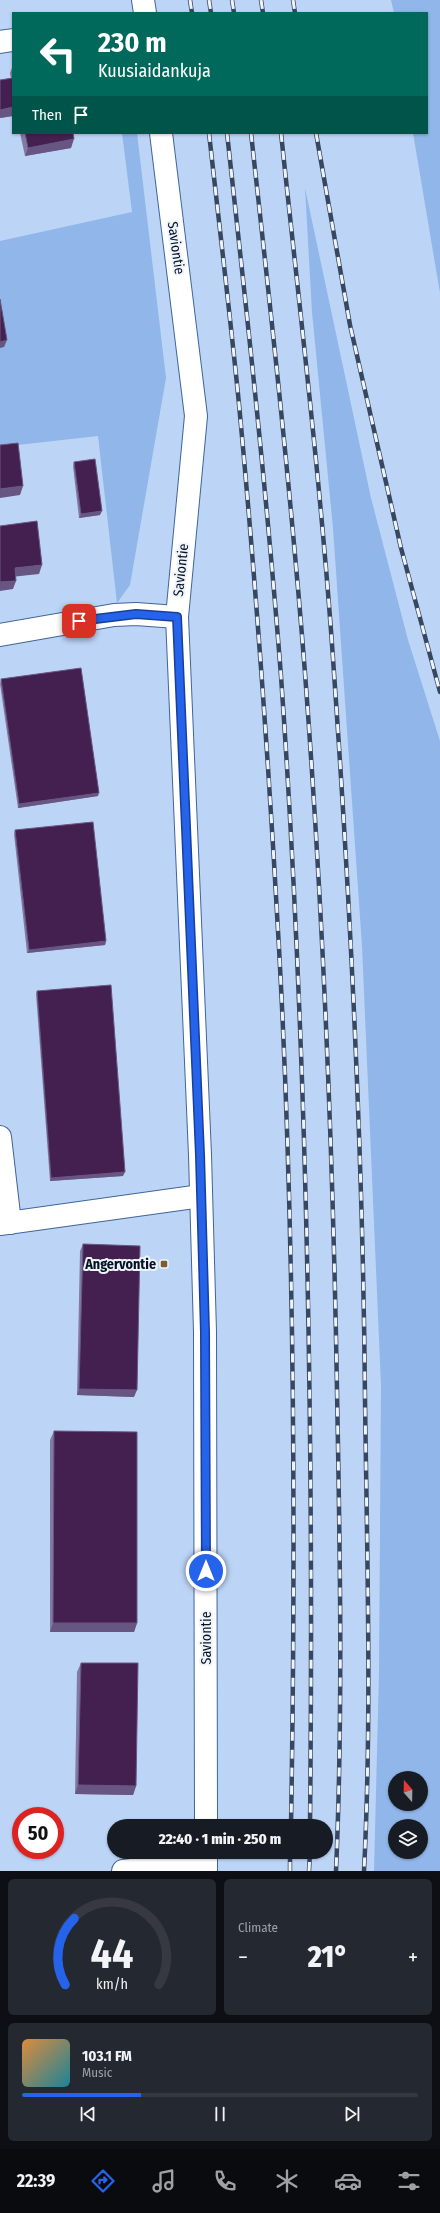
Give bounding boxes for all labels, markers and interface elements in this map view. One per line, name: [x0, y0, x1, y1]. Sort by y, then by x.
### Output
text: 230 m: [98, 26, 167, 59]
icon: left: [32, 28, 84, 80]
text: Kuusiaidankuja: [98, 60, 211, 82]
icon: arrive: [70, 104, 92, 126]
text: Then: [32, 106, 62, 124]
street label: Saviontie: [164, 221, 188, 276]
street label: Saviontie: [170, 543, 192, 597]
pin: [62, 604, 96, 638]
icon: arrive: [68, 610, 90, 632]
place label: Angervontie: [84, 1256, 156, 1273]
marker: Angervontie: [159, 1259, 169, 1269]
position arrow: [185, 1550, 227, 1592]
street label: Saviontie: [198, 1611, 215, 1665]
north arrow: [388, 1771, 428, 1811]
map controls: [388, 1771, 428, 1859]
speed limit sign: 50: [12, 1807, 64, 1859]
button: layers: [388, 1819, 428, 1859]
text: 22:40 · 1 min · 250 m: [159, 1830, 281, 1848]
text: Climate: [238, 1920, 278, 1935]
text: 44: [91, 1929, 133, 1979]
text: 21°: [308, 1939, 348, 1975]
text: −: [238, 1944, 248, 1971]
text: +: [408, 1944, 418, 1971]
text: km/h: [96, 1976, 128, 1993]
text: 103.1 FM: [82, 2047, 132, 2065]
text: Music: [82, 2065, 112, 2080]
icon: previous: [77, 2103, 99, 2125]
icon: pause: [209, 2103, 231, 2125]
icon: next: [341, 2103, 363, 2125]
icon: directions: [89, 2167, 117, 2195]
icon: music: [150, 2167, 178, 2195]
icon: phone: [211, 2167, 239, 2195]
icon: climate: [273, 2167, 301, 2195]
icon: car: [334, 2167, 362, 2195]
icon: filters: [395, 2167, 423, 2195]
text: 22:39: [17, 2170, 55, 2192]

